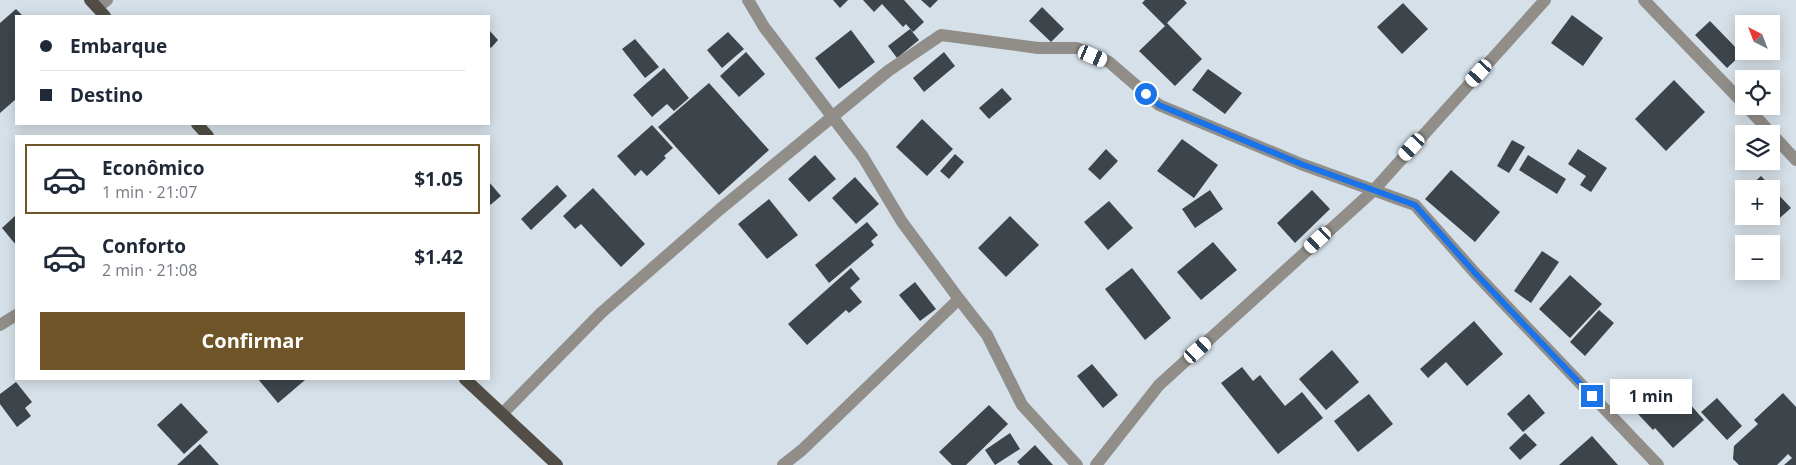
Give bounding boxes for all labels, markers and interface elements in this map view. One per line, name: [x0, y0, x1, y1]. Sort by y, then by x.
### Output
north arrow: [1735, 15, 1780, 60]
map controls: [1735, 15, 1780, 280]
text: Embarque: [70, 33, 167, 59]
car: [1076, 43, 1109, 69]
car: [1463, 57, 1494, 89]
button: locate: [1735, 70, 1780, 115]
text: Destino: [70, 82, 143, 108]
route start: [1135, 83, 1157, 105]
button: layers: [1735, 125, 1780, 170]
car: [1396, 131, 1427, 163]
text: Econômico: [102, 155, 204, 181]
icon: car: [42, 157, 87, 202]
text: $1.05: [414, 166, 463, 192]
button: +: [1735, 180, 1780, 225]
text: 1 min · 21:07: [102, 181, 197, 203]
car: [1301, 224, 1334, 256]
text: Conforto: [102, 233, 186, 259]
icon: car: [42, 235, 87, 280]
button: −: [1735, 235, 1780, 280]
text: $1.42: [414, 244, 463, 270]
text: 2 min · 21:08: [102, 259, 197, 281]
button: Confirmar: [40, 312, 465, 370]
car: [1181, 334, 1214, 366]
callout: 1 min: [1610, 378, 1692, 414]
route end: [1581, 385, 1603, 407]
text: 1 min: [1629, 385, 1673, 407]

